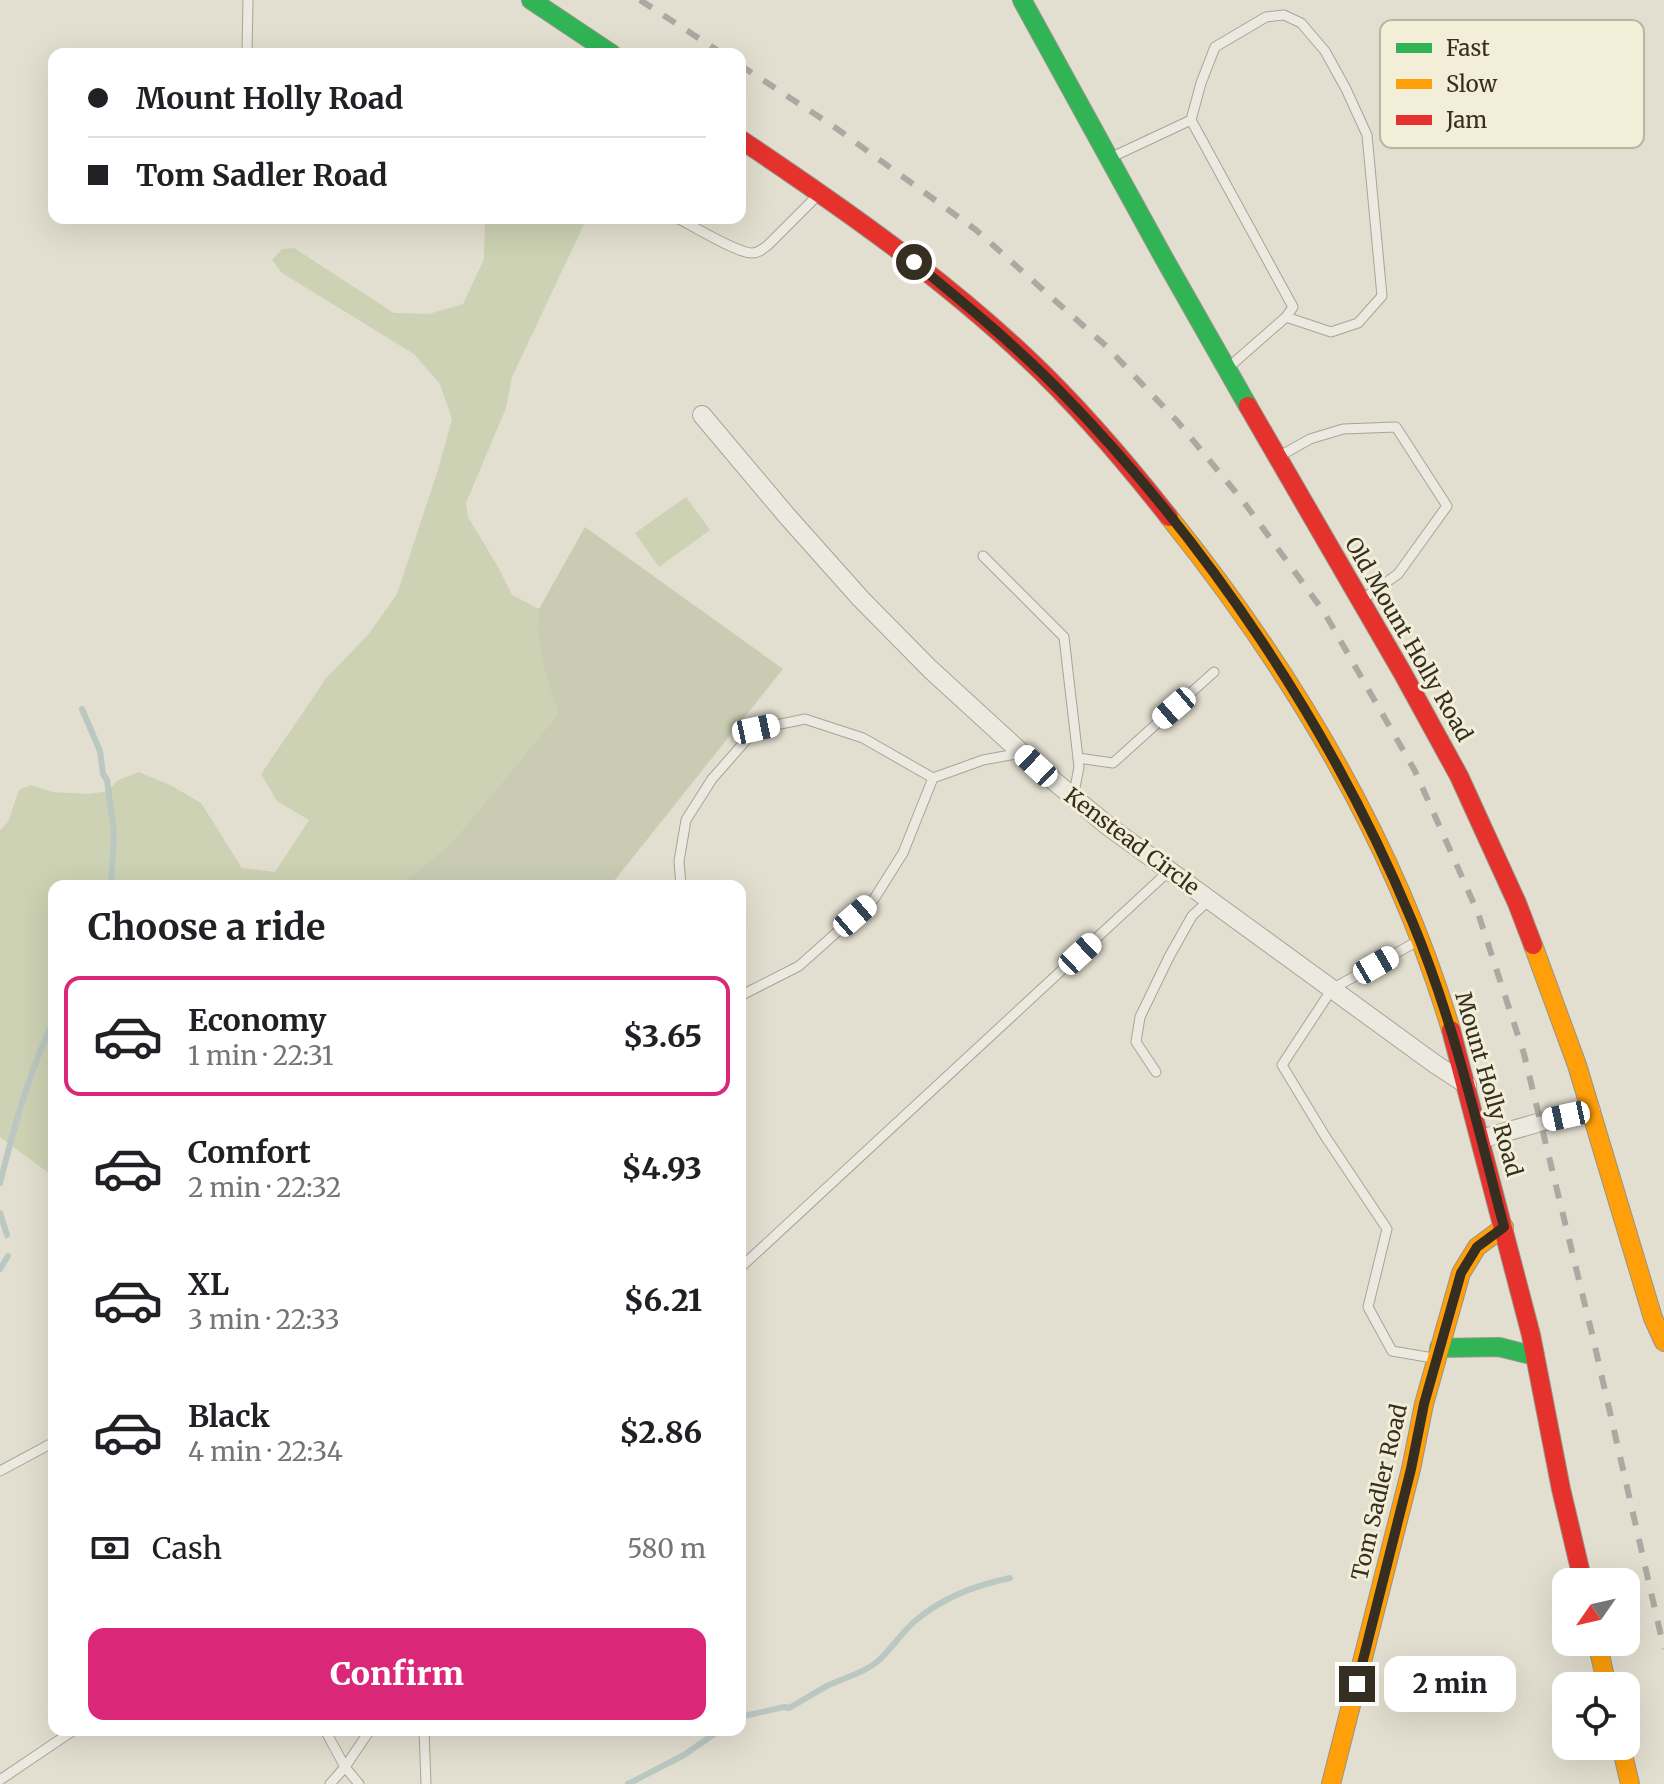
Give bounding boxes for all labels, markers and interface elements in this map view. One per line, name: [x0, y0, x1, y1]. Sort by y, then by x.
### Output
legend: [1380, 20, 1644, 148]
text: Fast: [1446, 34, 1490, 62]
text: Slow: [1446, 70, 1497, 98]
text: Mount Holly Road: [136, 79, 403, 117]
text: Jam: [1445, 106, 1487, 134]
text: Tom Sadler Road: [136, 156, 388, 194]
route start: [896, 244, 932, 280]
street label: Old Mount Holly Road: [1339, 532, 1479, 746]
car: [1148, 683, 1200, 733]
car: [730, 712, 782, 746]
car: [1010, 741, 1062, 791]
street label: Kenstead Circle: [1059, 781, 1205, 901]
car: [829, 891, 881, 941]
text: Choose a ride: [88, 905, 325, 950]
car: [1054, 929, 1106, 979]
car: [1349, 943, 1403, 987]
street label: Mount Holly Road: [1449, 988, 1529, 1180]
icon: car: [92, 1000, 164, 1072]
text: Economy: [188, 1001, 326, 1039]
text: $3.65: [623, 1017, 702, 1055]
text: 1 min · 22:31: [188, 1039, 334, 1072]
car: [1540, 1099, 1592, 1133]
icon: car: [92, 1132, 164, 1204]
text: Comfort: [188, 1133, 311, 1171]
text: $4.93: [622, 1149, 702, 1187]
text: 2 min · 22:32: [188, 1171, 341, 1204]
icon: car: [92, 1264, 164, 1336]
text: XL: [188, 1265, 229, 1303]
text: $6.21: [624, 1281, 702, 1319]
text: 3 min · 22:33: [188, 1303, 340, 1336]
icon: car: [92, 1396, 164, 1468]
text: Black: [188, 1397, 270, 1435]
street label: Tom Sadler Road: [1345, 1401, 1413, 1583]
text: $2.86: [619, 1413, 702, 1451]
text: 4 min · 22:34: [188, 1435, 343, 1468]
icon: cash: [88, 1526, 132, 1570]
text: Cash: [152, 1529, 222, 1567]
text: 580 m: [627, 1532, 706, 1565]
north arrow: [1552, 1568, 1640, 1656]
map controls: [1552, 1568, 1640, 1760]
button: Confirm: [88, 1628, 706, 1720]
callout: 2 min: [1385, 1656, 1517, 1712]
route end: [1339, 1666, 1375, 1702]
text: 2 min: [1413, 1667, 1487, 1700]
button: locate: [1552, 1672, 1640, 1760]

